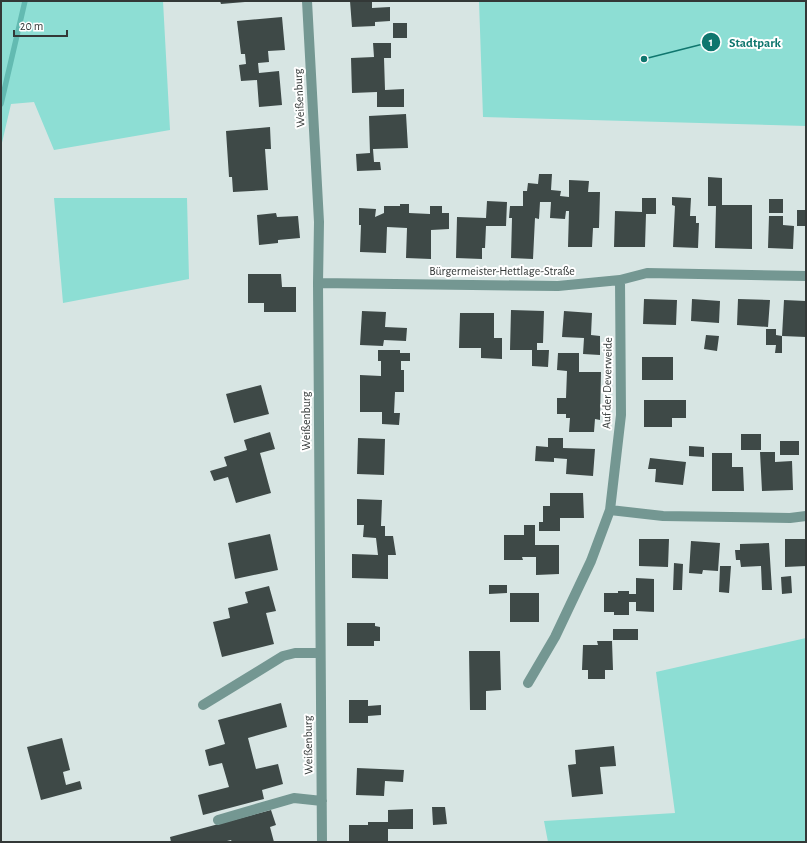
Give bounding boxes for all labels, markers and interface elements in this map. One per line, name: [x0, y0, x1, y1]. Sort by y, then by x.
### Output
scale bar: [14, 12, 67, 38]
text: 20 m: [20, 20, 43, 32]
callout: Stadtpark: [701, 30, 789, 55]
text: 1: [709, 36, 713, 48]
text: Stadtpark: [729, 37, 782, 50]
street label: Weißenburg: [291, 68, 307, 128]
street label: Bürgermeister-Hettlage-Straße: [429, 265, 575, 277]
street label: Auf der Deverweide: [600, 337, 614, 429]
street label: Weißenburg: [300, 391, 312, 451]
street label: Weißenburg: [301, 715, 315, 775]

